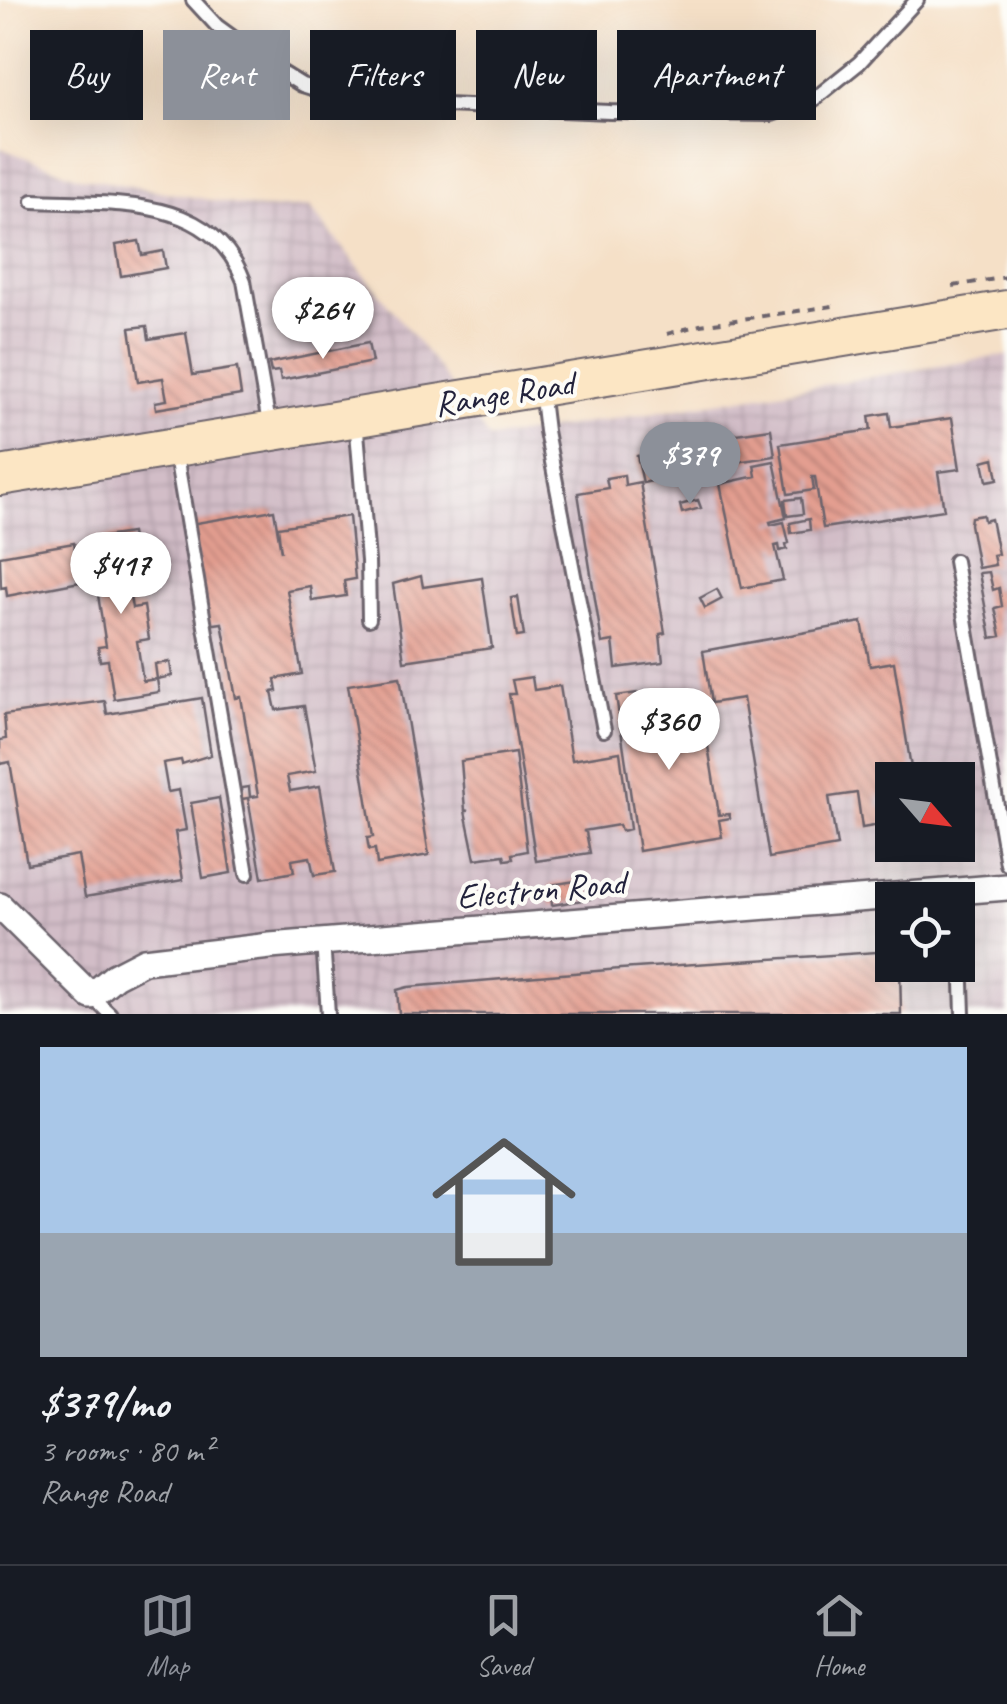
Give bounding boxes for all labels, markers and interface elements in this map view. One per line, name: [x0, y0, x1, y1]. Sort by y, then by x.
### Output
chip: Buy: [30, 30, 143, 120]
chip: Rent: [163, 30, 290, 120]
chip: Filters: [310, 30, 456, 120]
chip: New: [476, 30, 597, 120]
chip: Apartment: [617, 30, 816, 120]
pin: $264: [264, 277, 382, 362]
text: $264: [294, 289, 352, 330]
street label: Range Road: [431, 359, 582, 427]
pin: $379: [631, 422, 749, 507]
text: $379: [661, 434, 719, 475]
pin: $417: [62, 532, 180, 617]
text: $417: [92, 544, 150, 585]
pin: $360: [610, 688, 728, 773]
text: $360: [640, 700, 698, 741]
north arrow: [875, 762, 975, 862]
map controls: [875, 762, 975, 982]
street label: Electron Road: [455, 859, 632, 919]
button: locate: [875, 882, 975, 982]
icon: home: [414, 1112, 594, 1292]
text: $379/mo: [40, 1377, 169, 1430]
text: 3 rooms · 80 m²: [40, 1430, 213, 1471]
text: Range Road: [40, 1471, 169, 1512]
tab: Map: [140, 1588, 195, 1683]
tab: Saved: [476, 1588, 531, 1683]
tab: Home: [812, 1588, 867, 1683]

